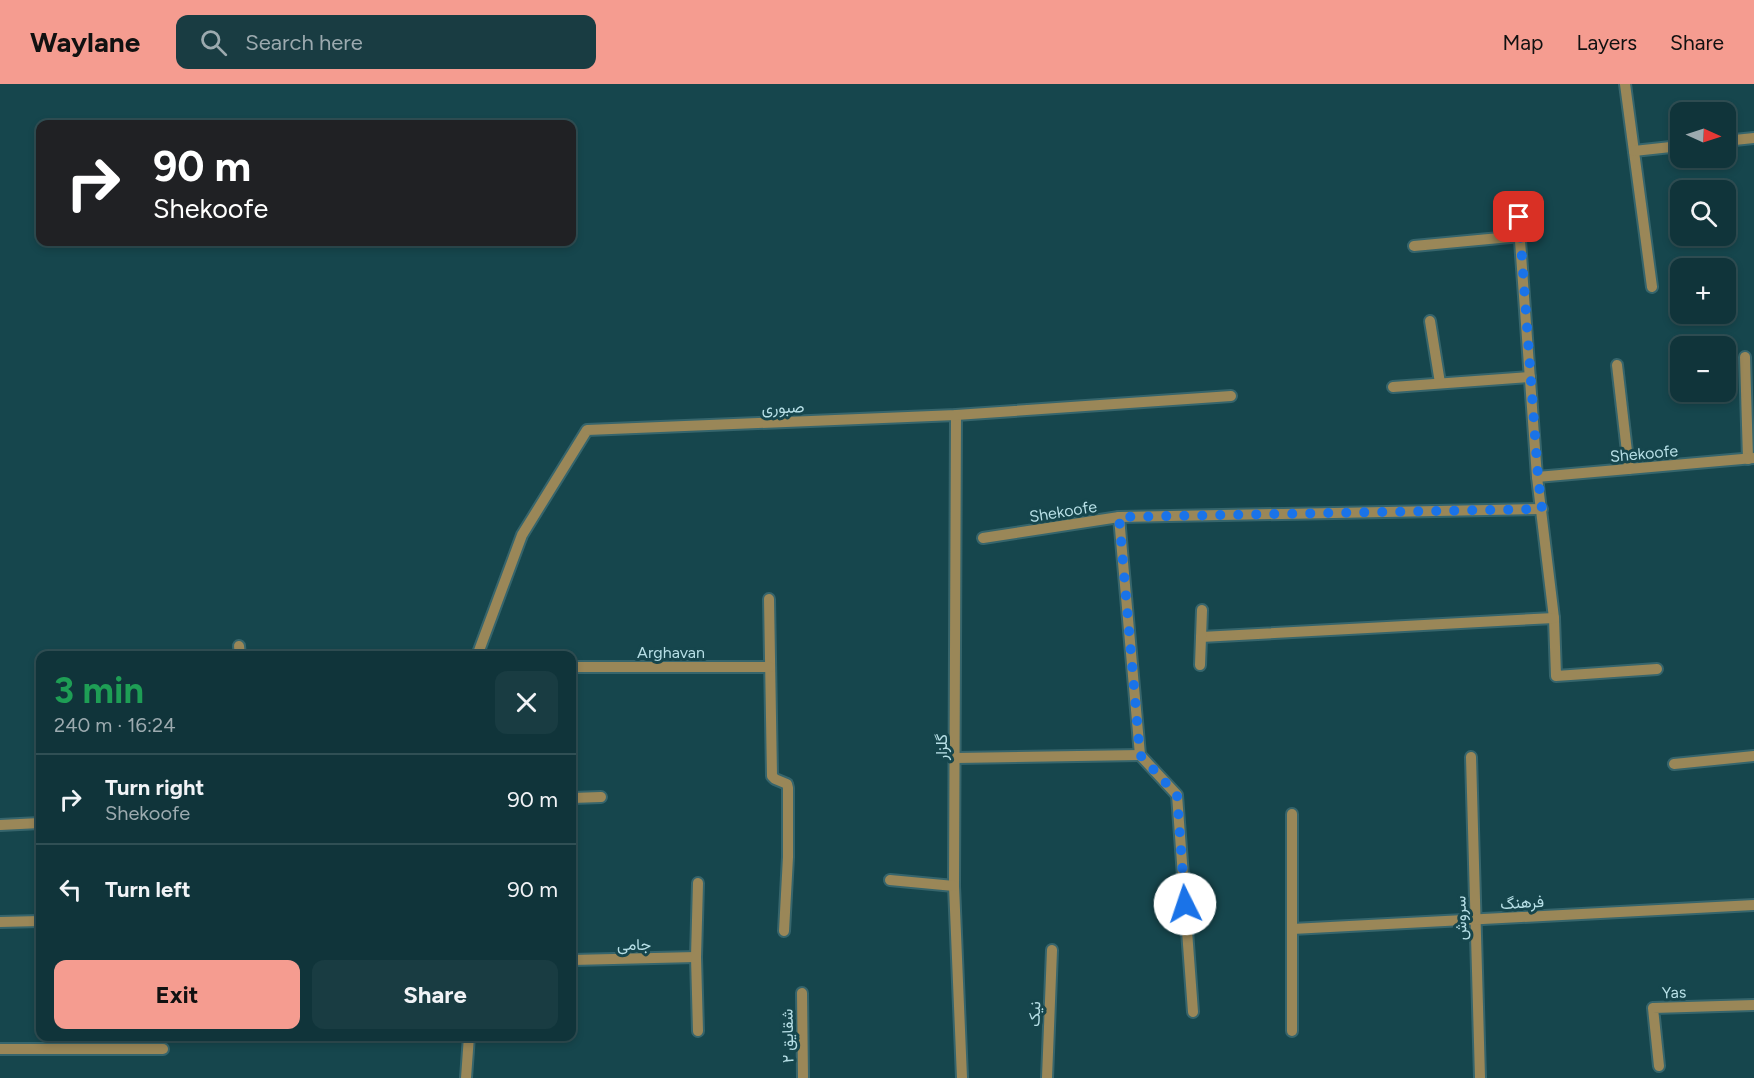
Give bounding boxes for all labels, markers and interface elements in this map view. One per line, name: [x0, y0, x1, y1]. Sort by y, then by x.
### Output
search box: [176, 15, 596, 69]
text: Waylane: [30, 25, 140, 59]
icon: search: [197, 26, 230, 59]
text: Search here: [245, 29, 363, 56]
text: Map: [1503, 30, 1543, 55]
text: Layers: [1576, 30, 1637, 55]
text: Share: [1670, 30, 1724, 55]
north arrow: [1670, 102, 1736, 168]
map controls: [1670, 102, 1736, 402]
text: 90 m: [153, 141, 251, 192]
icon: right: [54, 144, 132, 222]
button: search: [1670, 180, 1736, 246]
pin: [1493, 191, 1544, 242]
text: Shekoofe: [153, 192, 268, 225]
icon: arrive: [1502, 200, 1535, 233]
button: +: [1670, 258, 1736, 324]
button: −: [1670, 336, 1736, 402]
street label: صبوری: [761, 397, 805, 419]
street label: Shekoofe: [1609, 441, 1679, 466]
street label: Shekoofe: [1028, 497, 1099, 526]
street label: Arghavan: [637, 643, 705, 662]
text: 3 min: [54, 669, 144, 712]
button: close: [495, 671, 558, 734]
text: 240 m · 16:24: [54, 713, 176, 737]
street label: گلزار: [932, 734, 952, 761]
text: Turn right: [105, 774, 204, 801]
icon: right: [54, 783, 87, 816]
text: 90 m: [507, 786, 558, 813]
text: Shekoofe: [105, 801, 190, 825]
position arrow: [1153, 872, 1217, 936]
icon: left: [54, 873, 87, 906]
text: Turn left: [105, 876, 191, 903]
text: 90 m: [507, 876, 558, 903]
street label: فرهنگ: [1500, 892, 1544, 914]
street label: سروش: [1451, 896, 1471, 940]
street label: جامی: [617, 935, 652, 955]
button: Exit: [54, 960, 300, 1029]
button: Share: [312, 960, 558, 1029]
street label: Yas: [1662, 983, 1687, 1002]
street label: نیک: [1025, 1001, 1044, 1027]
street label: شقایق ۲: [778, 1009, 798, 1063]

